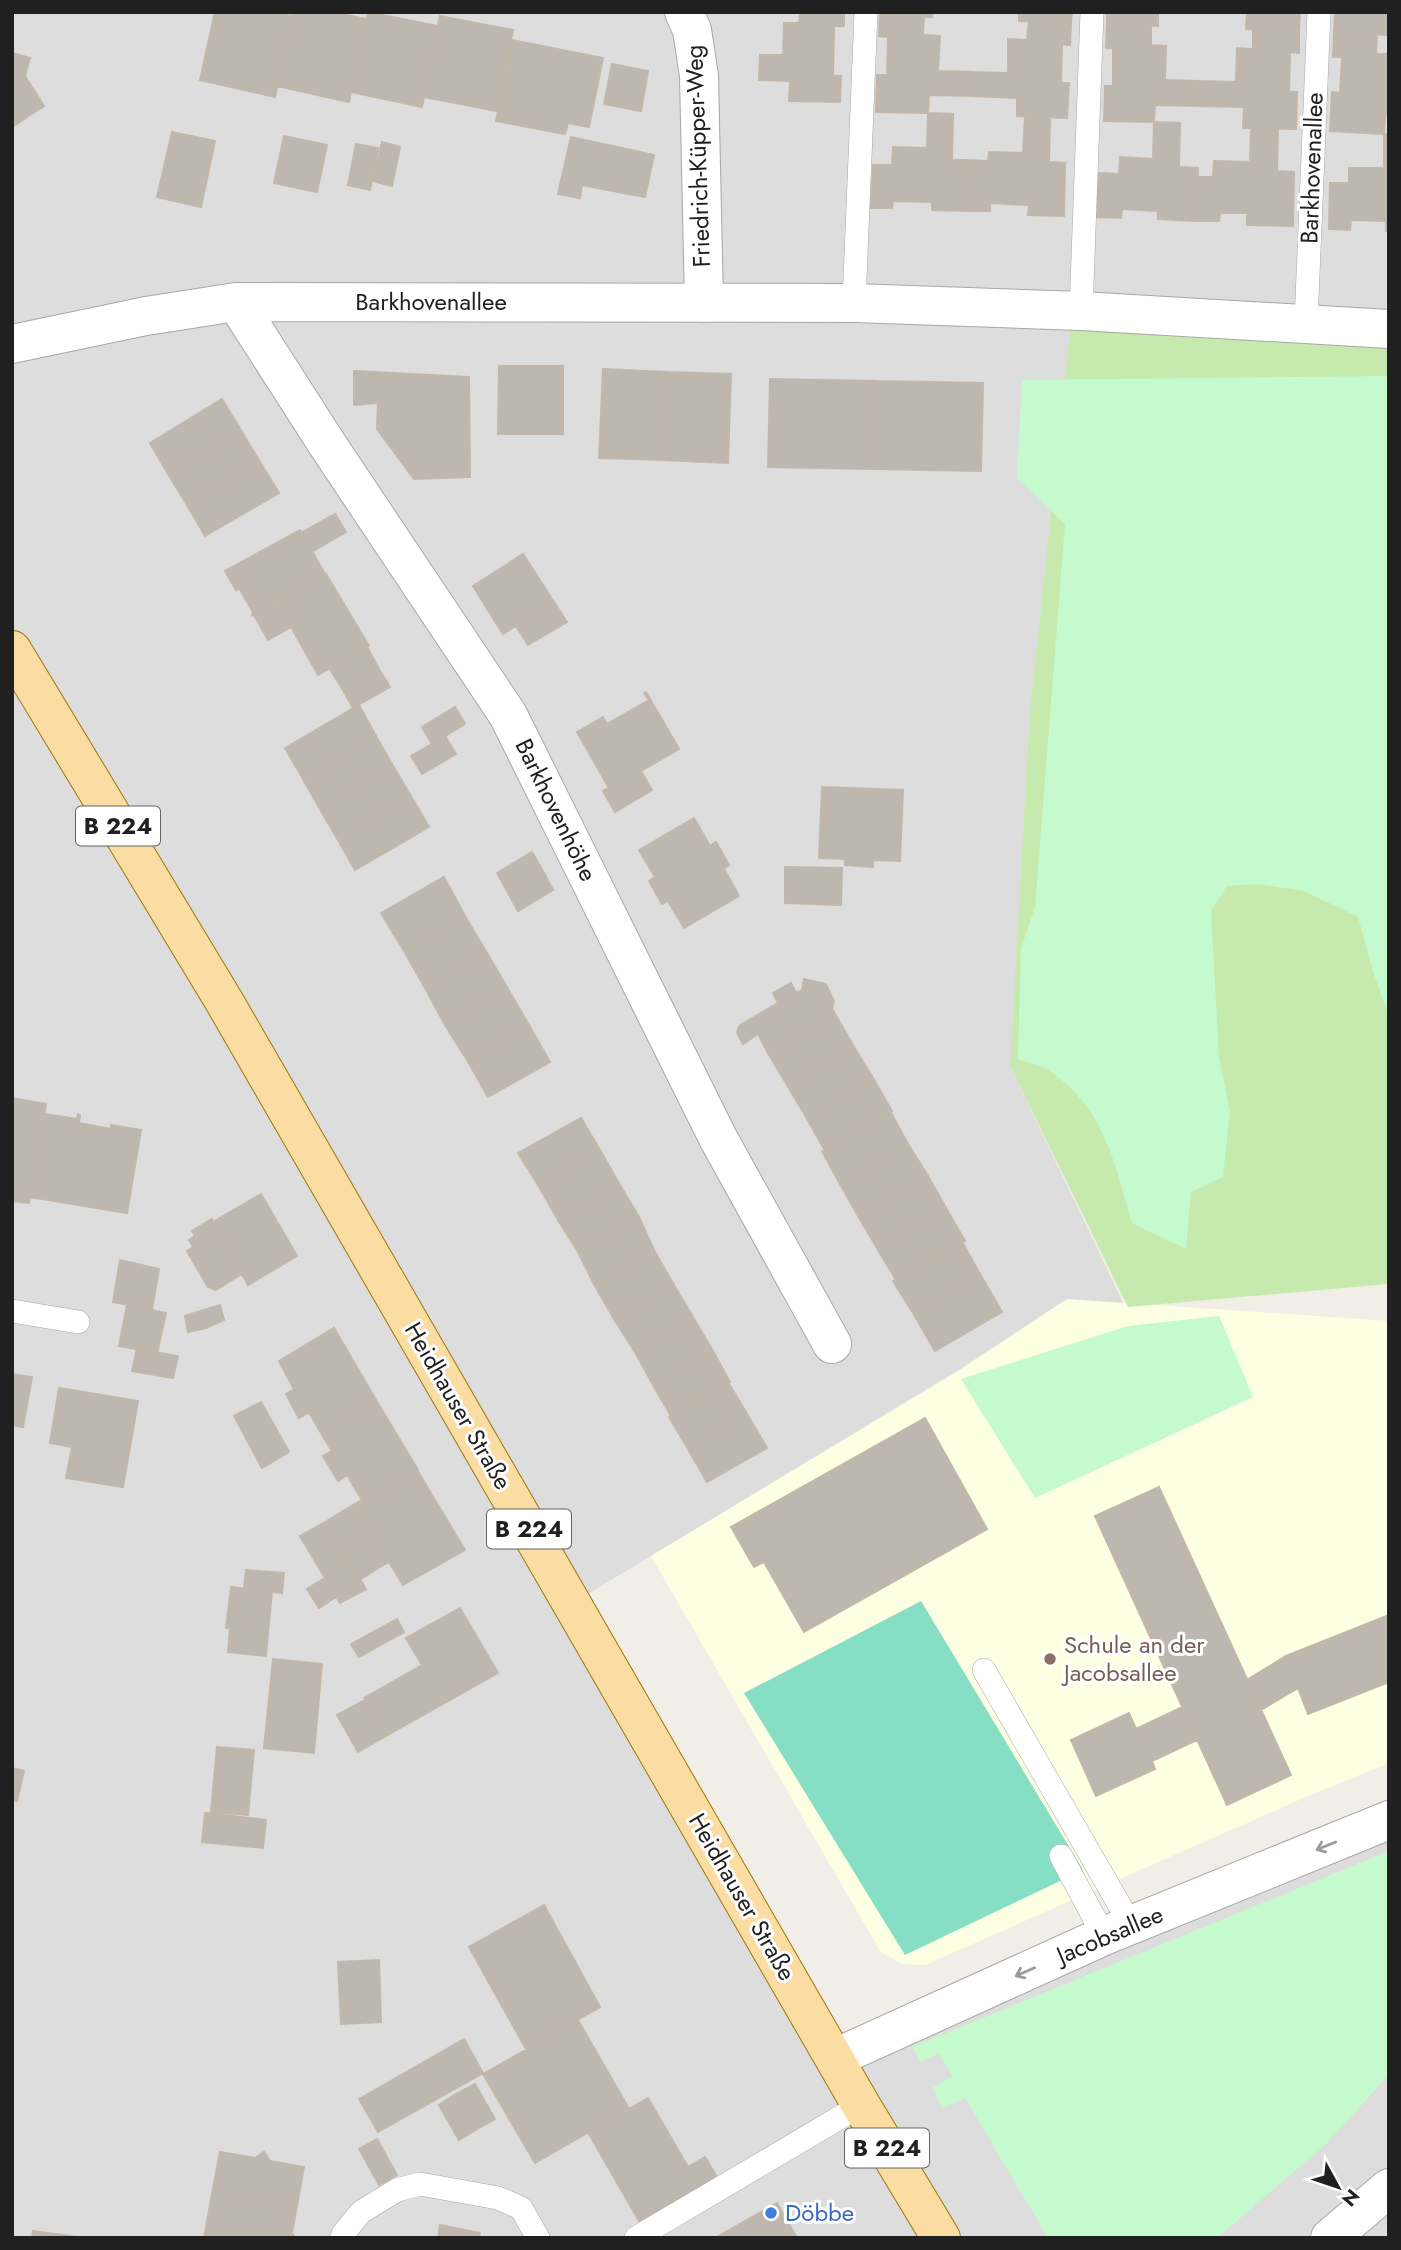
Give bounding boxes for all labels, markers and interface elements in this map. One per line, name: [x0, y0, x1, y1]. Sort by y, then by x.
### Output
street label: Friedrich-Küpper-Weg: [676, 44, 719, 268]
street label: Barkhovenallee: [1291, 92, 1332, 244]
street label: Barkhovenallee: [355, 284, 507, 319]
street label: Barkhovenhöhe: [507, 732, 606, 887]
road number: B 224: [76, 806, 160, 846]
street label: Heidhauser Straße: [396, 1315, 521, 1496]
road number: B 224: [487, 1510, 571, 1548]
place label: Schule an der Jacobsallee: [1061, 1627, 1205, 1690]
marker: Schule an der Jacobsallee: [1042, 1651, 1058, 1667]
street label: Heidhauser Straße: [680, 1806, 805, 1987]
one-way arrow: [1315, 1840, 1337, 1853]
street label: Jacobsallee: [1048, 1896, 1168, 1974]
one-way arrow: [1015, 1966, 1037, 1979]
road number: B 224: [845, 2128, 929, 2168]
north arrow: [1303, 2152, 1373, 2222]
text: N: [1335, 2183, 1366, 2212]
place label: Döbbe: [785, 2195, 854, 2230]
marker: Döbbe: [763, 2205, 779, 2221]

